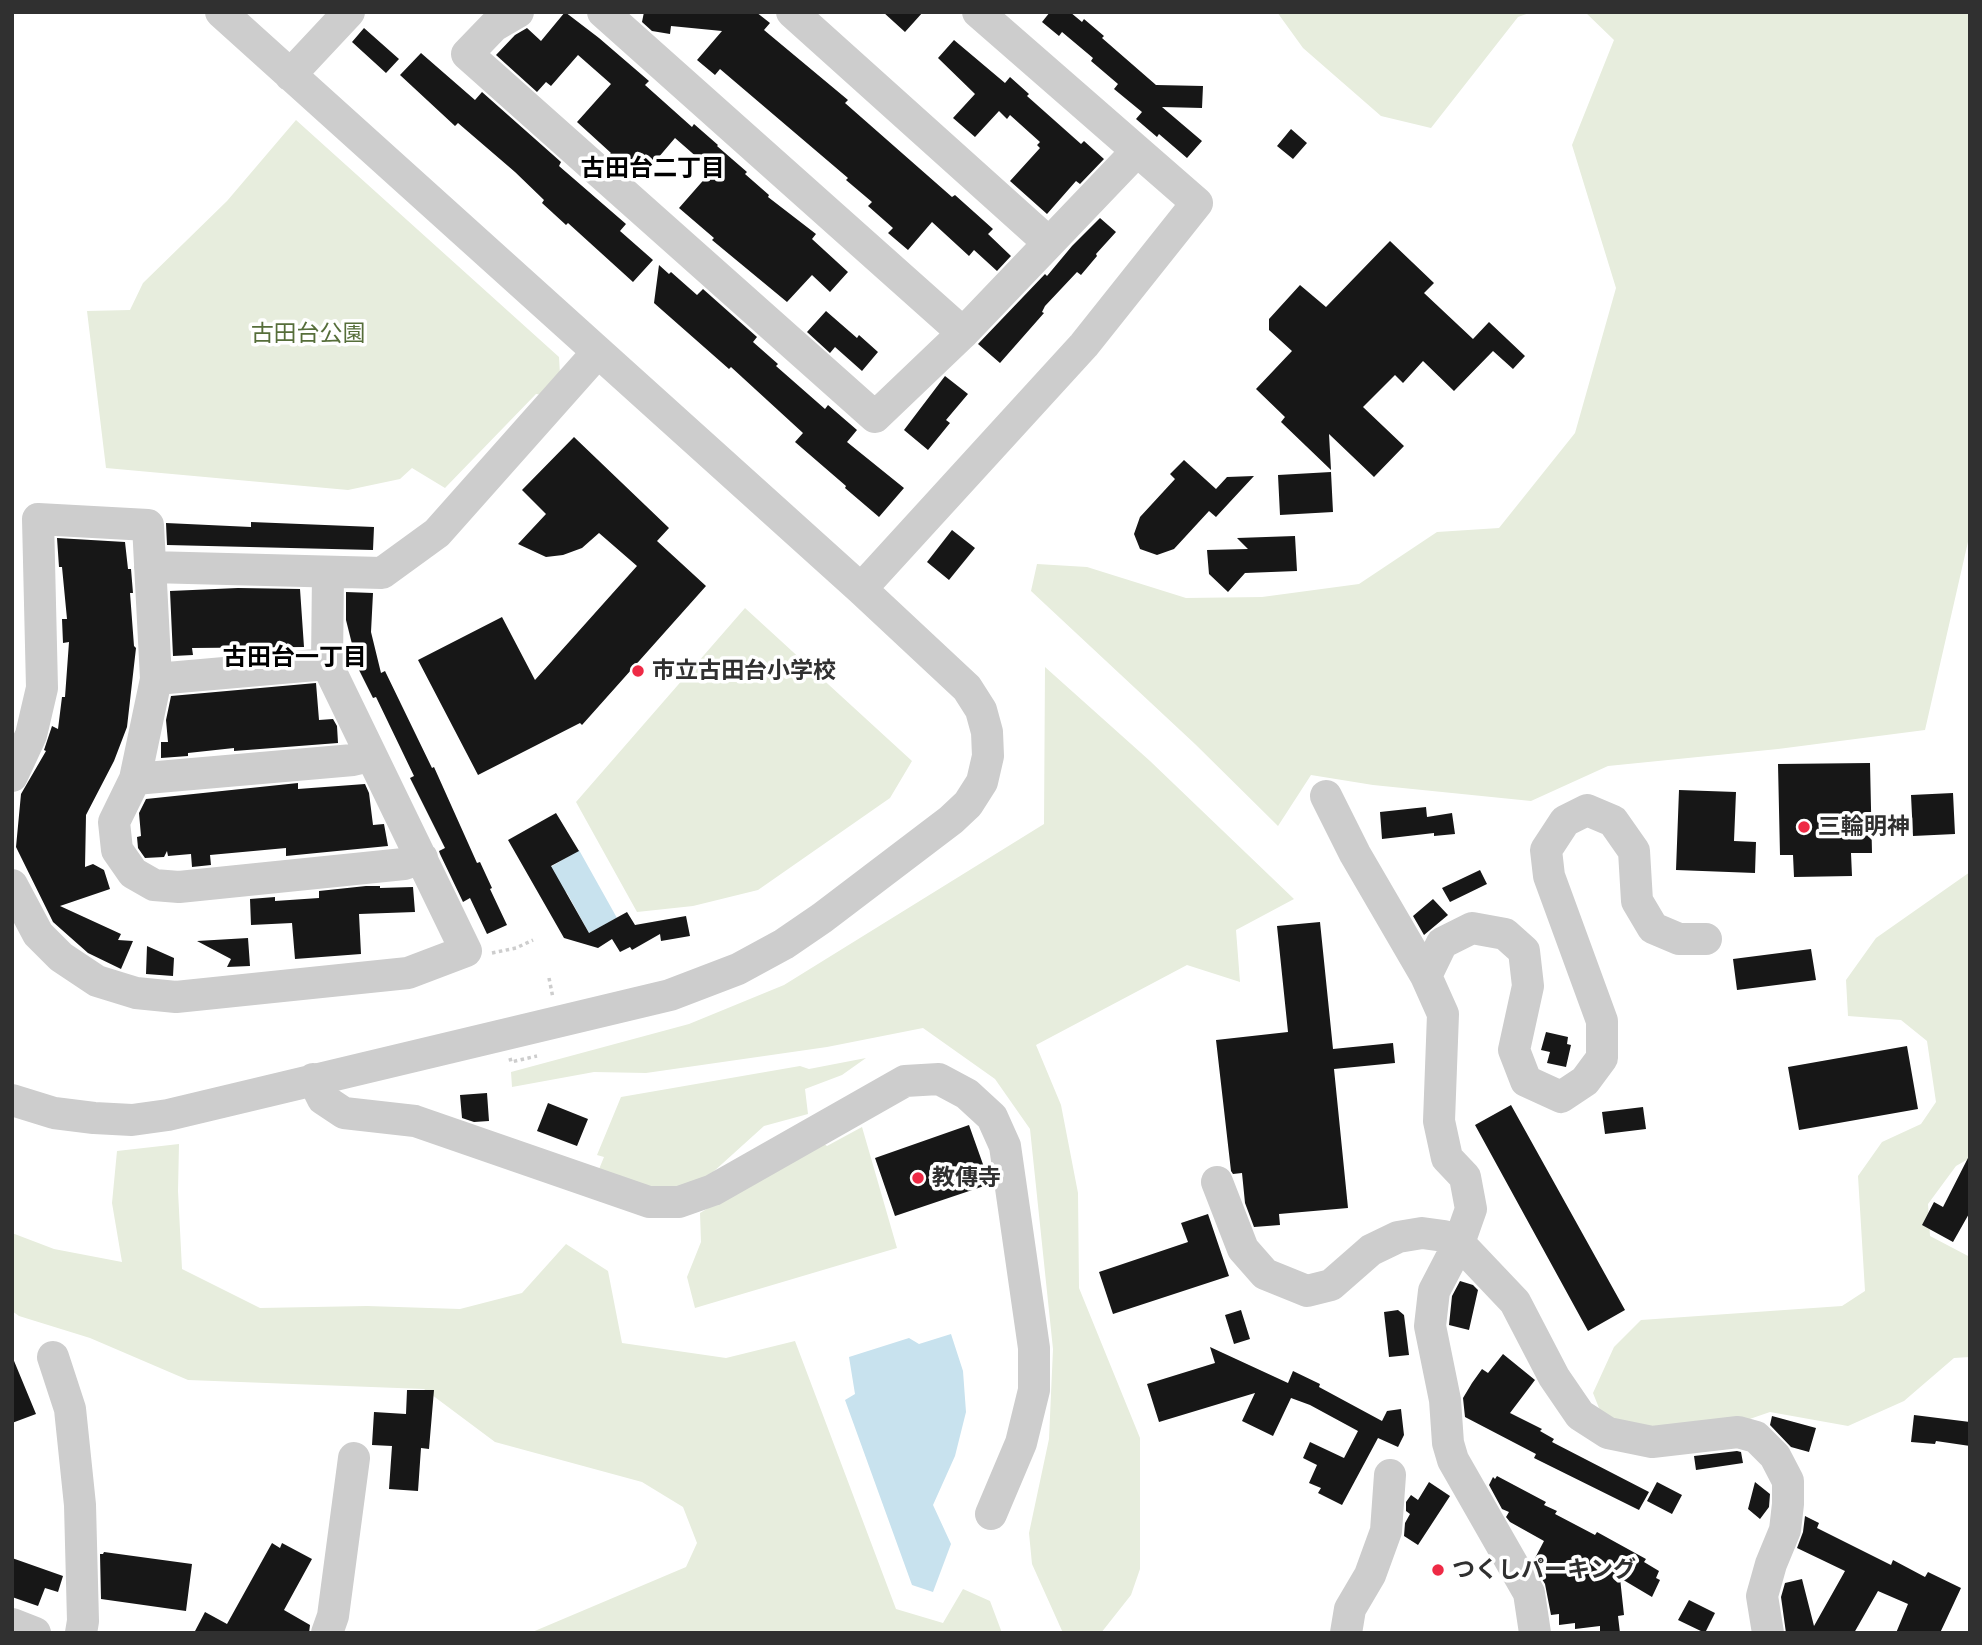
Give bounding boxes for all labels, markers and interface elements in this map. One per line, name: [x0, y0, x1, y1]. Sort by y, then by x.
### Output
district label: 古田台二丁目: [581, 155, 725, 183]
park label: 古田台公園: [251, 320, 365, 348]
district label: 古田台一丁目: [223, 644, 367, 672]
place label: 市立古田台小学校: [652, 657, 836, 685]
marker: 市立古田台小学校: [630, 663, 646, 679]
place label: 三輪明神: [1818, 813, 1910, 841]
marker: 三輪明神: [1796, 819, 1812, 835]
place label: 教傳寺: [932, 1164, 1001, 1192]
marker: 教傳寺: [910, 1170, 926, 1186]
place label: つくしパーキング: [1452, 1556, 1636, 1584]
marker: つくしパーキング: [1430, 1562, 1446, 1578]

